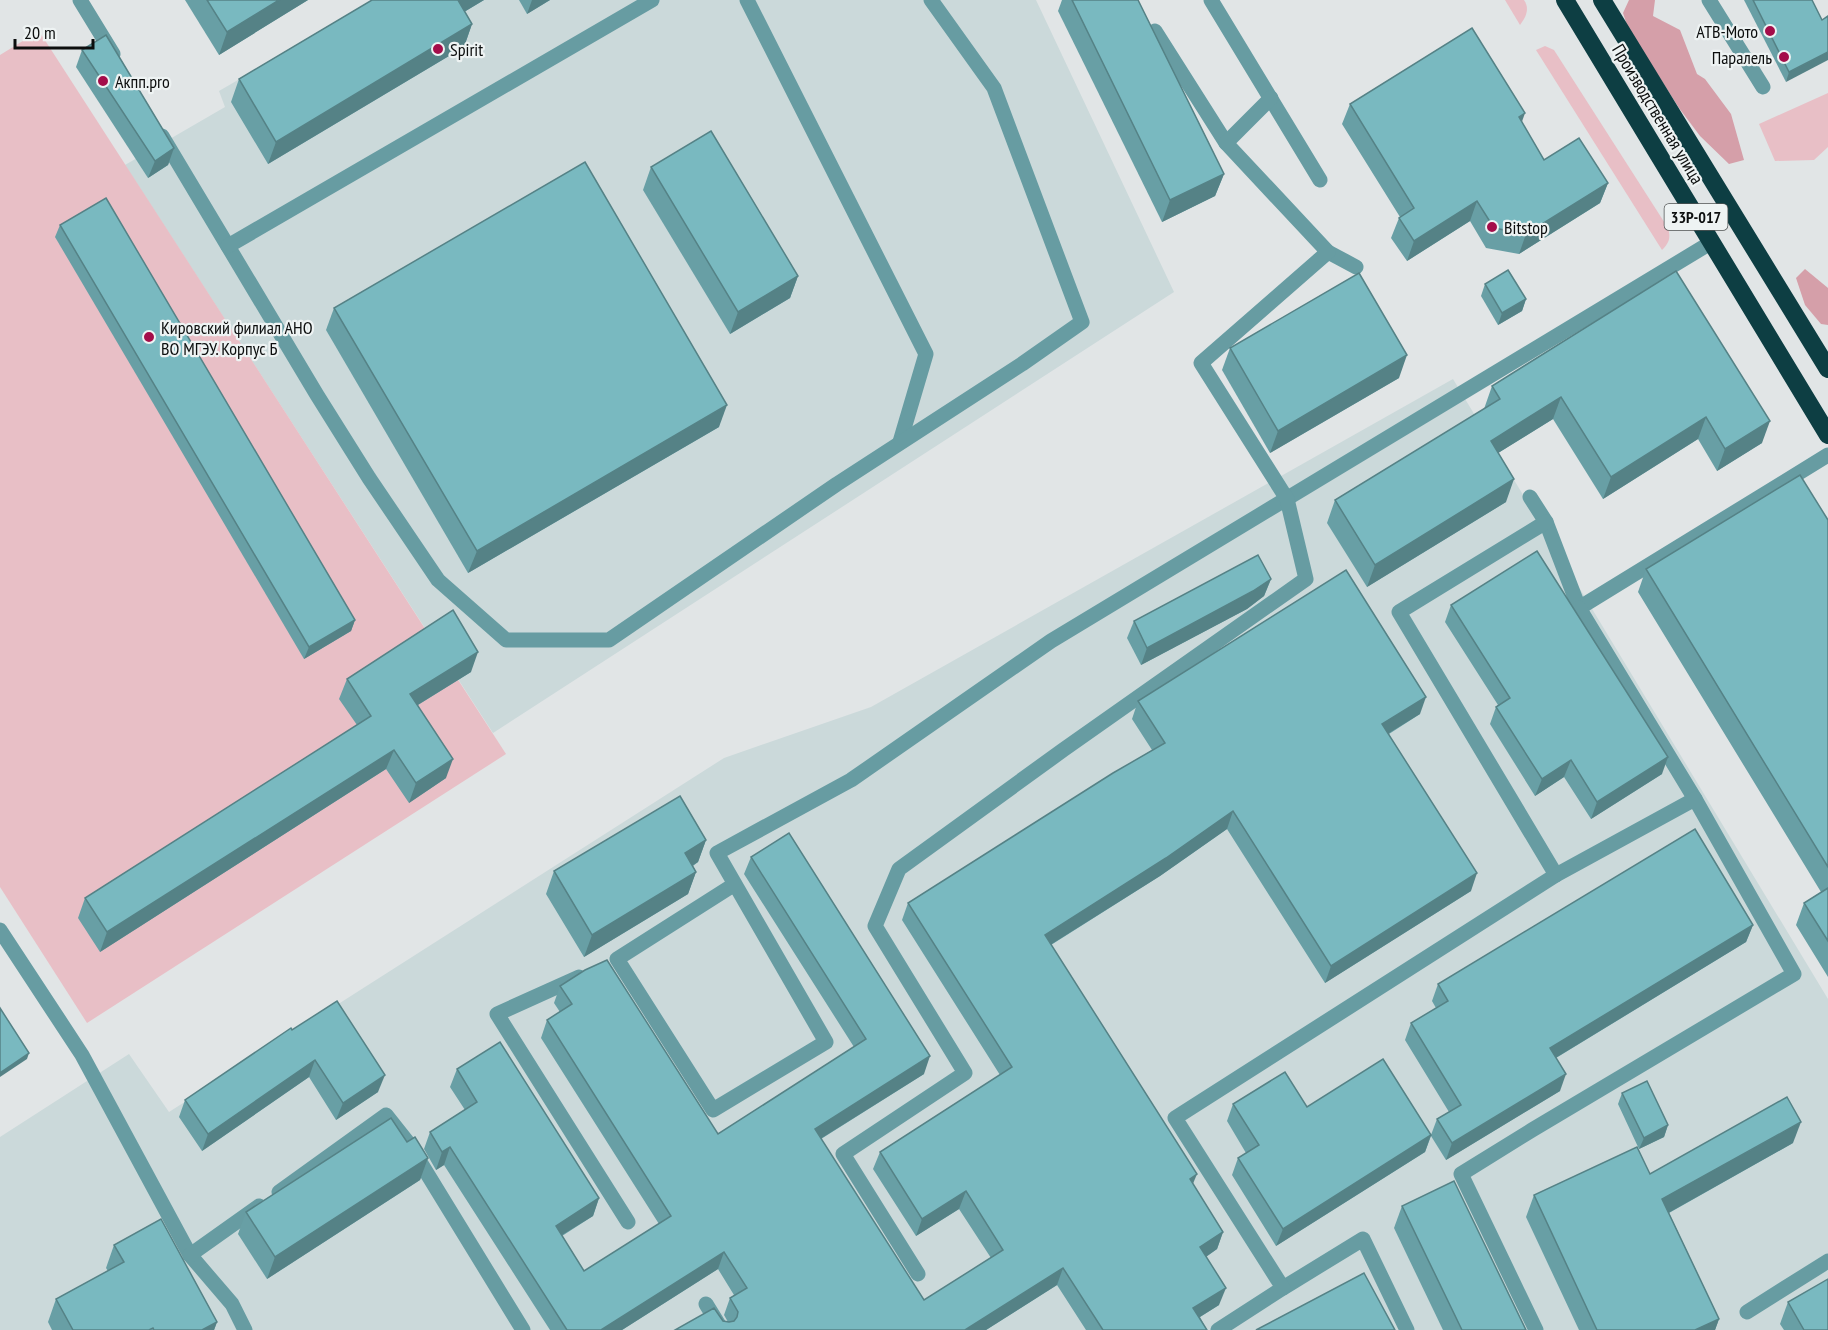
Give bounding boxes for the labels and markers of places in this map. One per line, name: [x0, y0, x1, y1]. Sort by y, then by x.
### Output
place label: АТВ-Мото: [1696, 20, 1758, 43]
marker: АТВ-Мото: [1763, 24, 1777, 38]
place label: Spirit: [450, 38, 483, 61]
marker: Spirit: [431, 42, 445, 56]
place label: Паралель: [1712, 46, 1772, 69]
marker: Паралель: [1777, 50, 1791, 64]
place label: Акпп.pro: [115, 70, 170, 93]
marker: Акпп.pro: [96, 74, 110, 88]
place label: Bitstop: [1504, 216, 1548, 239]
marker: Bitstop: [1485, 220, 1499, 234]
place label: Кировский филиал АНО ВО МГЭУ. Корпус Б: [161, 316, 313, 360]
marker: Кировский филиал АНО ВО МГЭУ. Корпус Б: [142, 330, 156, 344]

